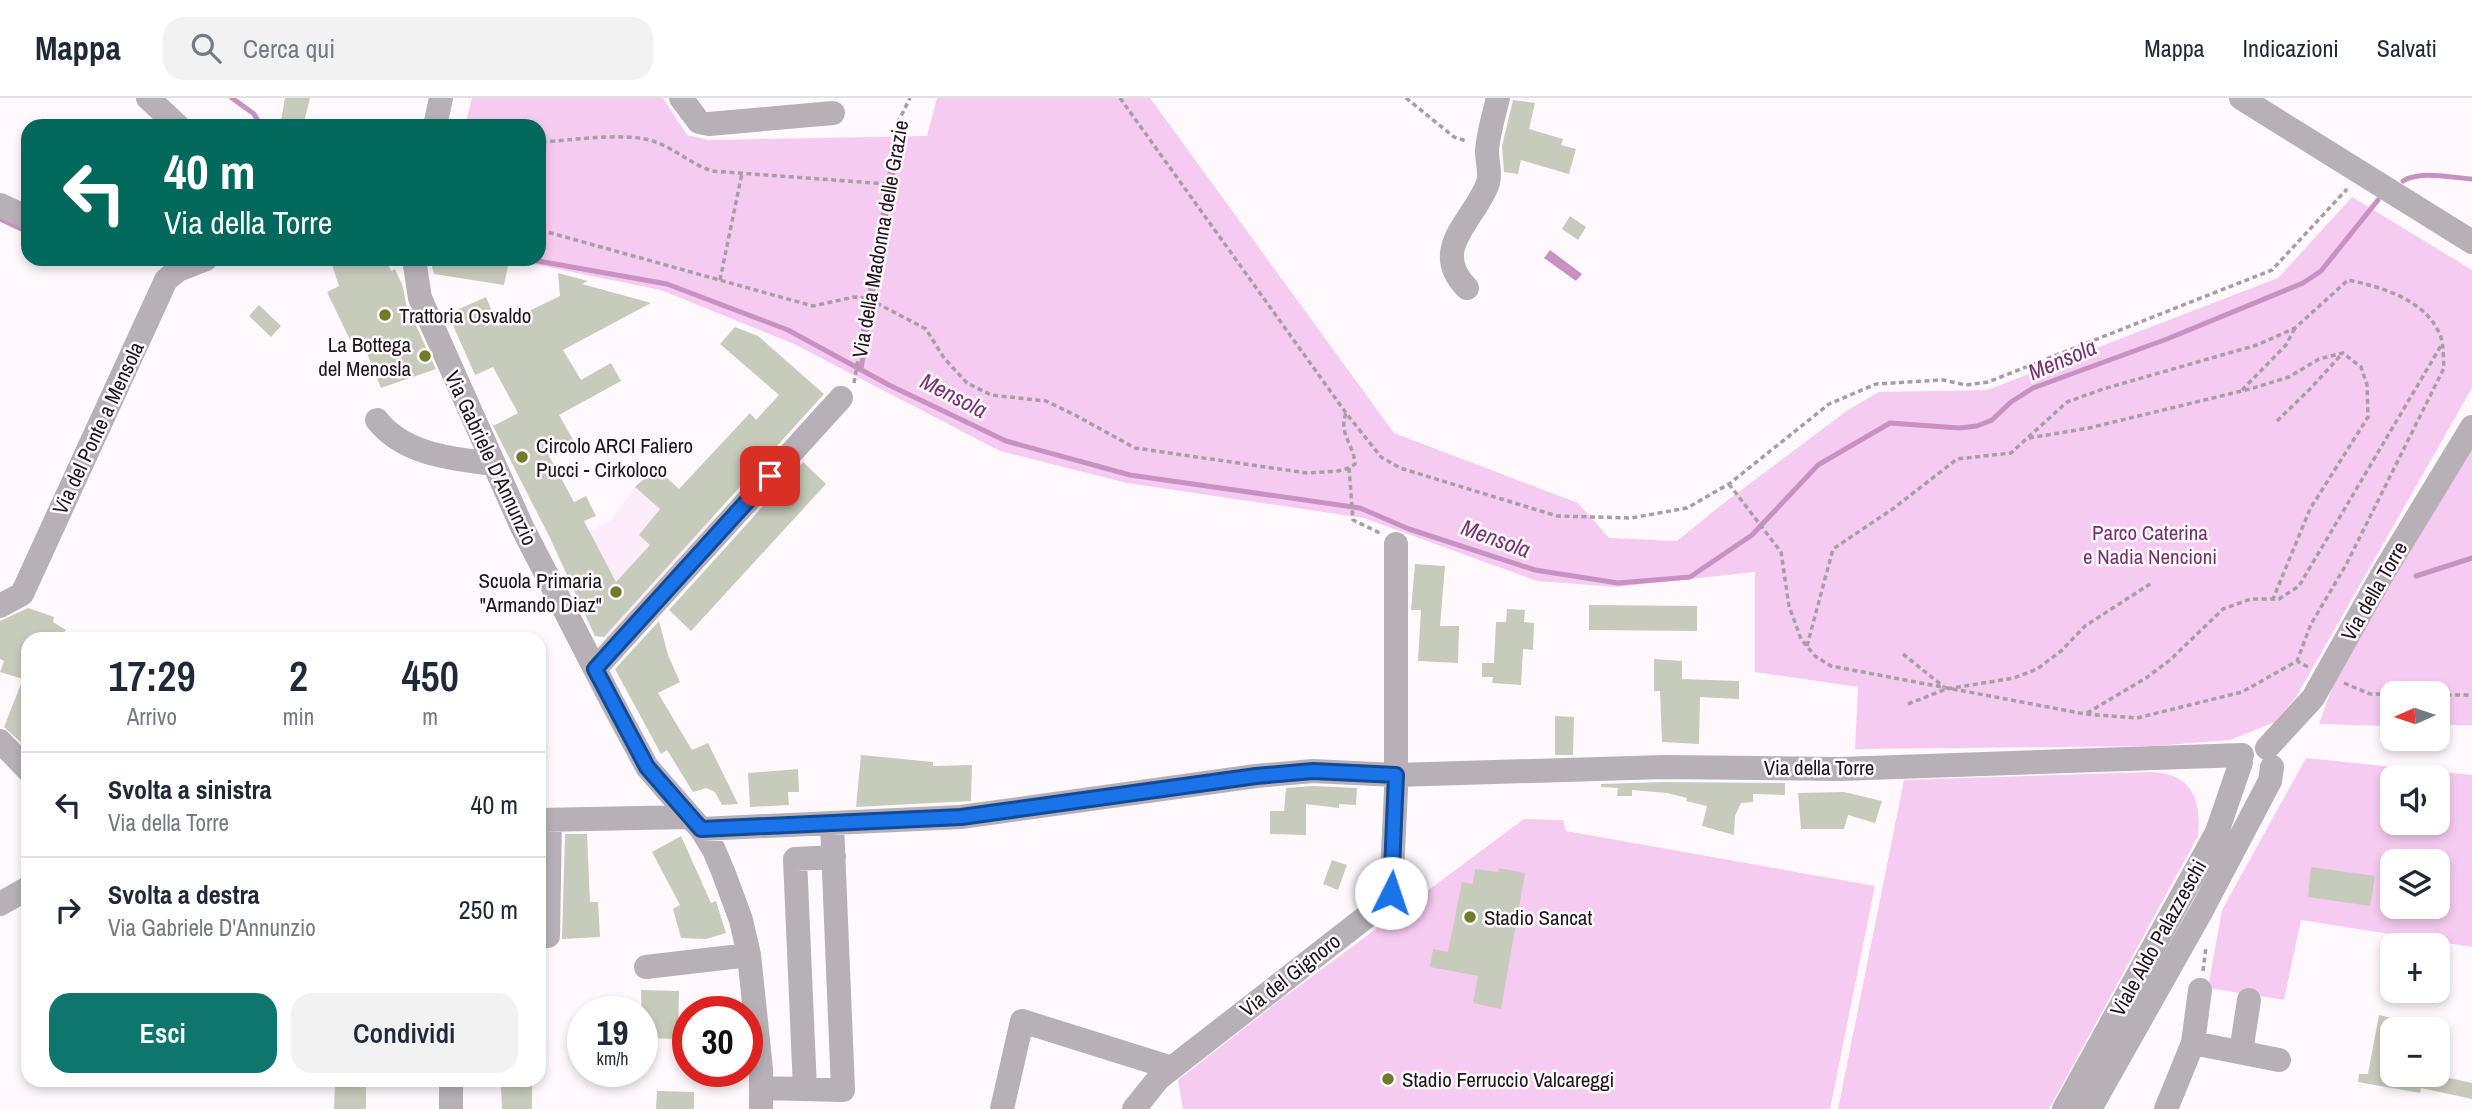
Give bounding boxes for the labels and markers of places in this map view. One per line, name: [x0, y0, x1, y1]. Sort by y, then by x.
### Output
place label: Trattoria Osvaldo: [399, 301, 531, 330]
marker: Trattoria Osvaldo: [377, 307, 393, 323]
place label: La Bottega del Menosla: [318, 330, 411, 383]
marker: La Bottega del Menosla: [417, 348, 433, 364]
place label: Circolo ARCI Faliero Pucci - Cirkoloco: [536, 431, 693, 484]
pin: [740, 446, 800, 506]
marker: Circolo ARCI Faliero Pucci - Cirkoloco: [514, 449, 530, 465]
place label: Scuola Primaria "Armando Diaz": [479, 566, 602, 619]
marker: Scuola Primaria "Armando Diaz": [608, 584, 624, 600]
place label: Stadio Sancat: [1484, 903, 1592, 932]
marker: Stadio Sancat: [1462, 909, 1478, 925]
place label: Stadio Ferruccio Valcareggi: [1402, 1065, 1614, 1094]
marker: Stadio Ferruccio Valcareggi: [1380, 1071, 1396, 1087]

